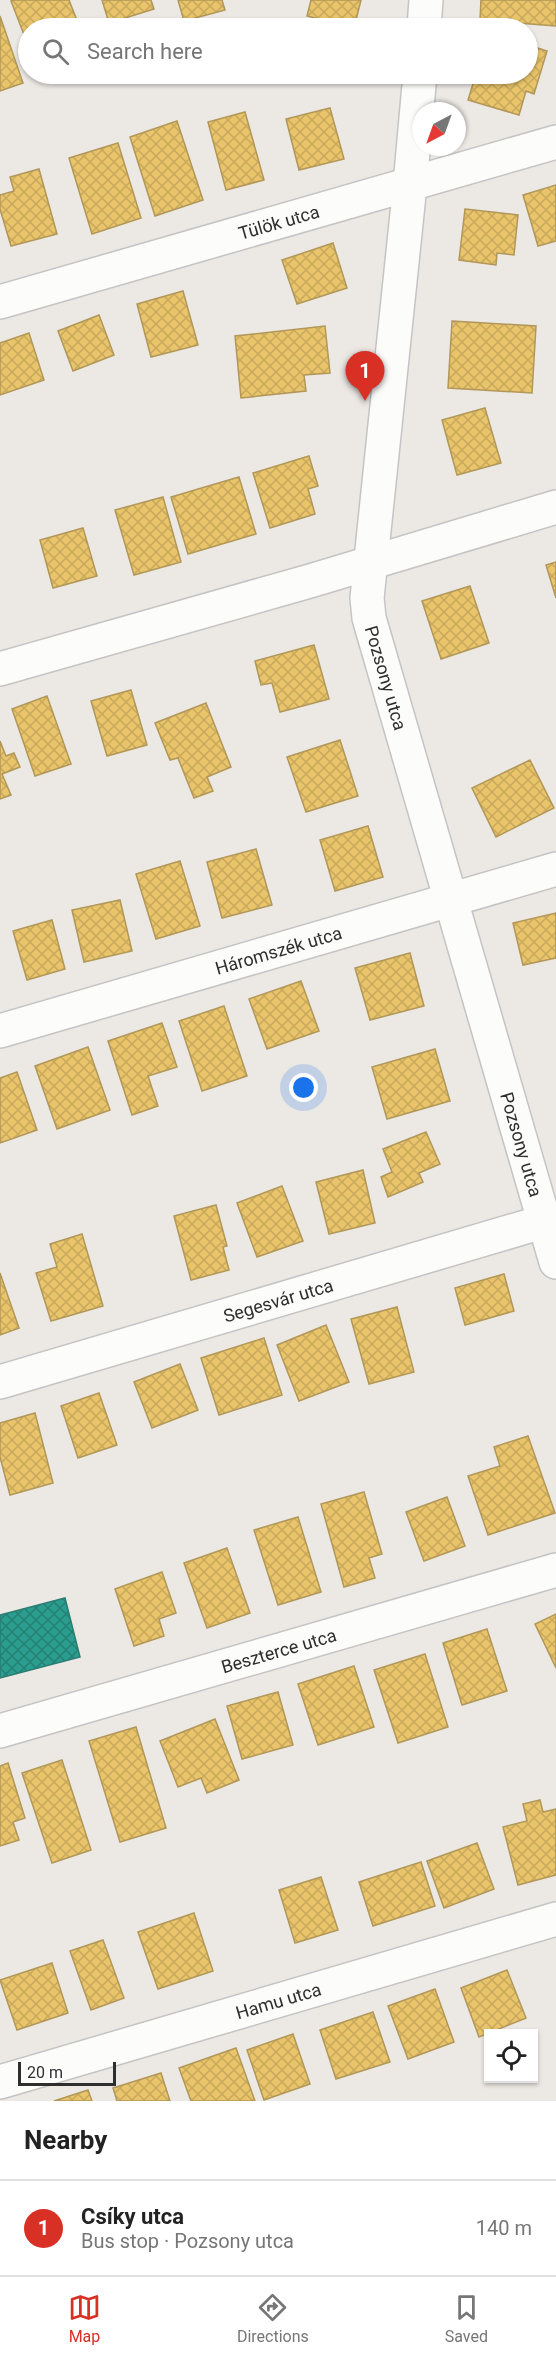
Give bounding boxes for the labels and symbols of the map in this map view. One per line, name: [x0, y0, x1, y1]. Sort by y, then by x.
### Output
north arrow: [412, 102, 466, 156]
street label: Tülök utca: [236, 200, 322, 243]
pin: 1: [346, 352, 385, 401]
street label: Pozsony utca: [361, 623, 411, 732]
street label: Háromszék utca: [213, 921, 344, 978]
your location: [289, 1073, 318, 1102]
street label: Pozsony utca: [497, 1090, 547, 1199]
street label: Segesvár utca: [221, 1274, 335, 1326]
street label: Beszterce utca: [219, 1624, 339, 1677]
street label: Hamu utca: [233, 1978, 323, 2023]
scale bar: [18, 2059, 116, 2086]

